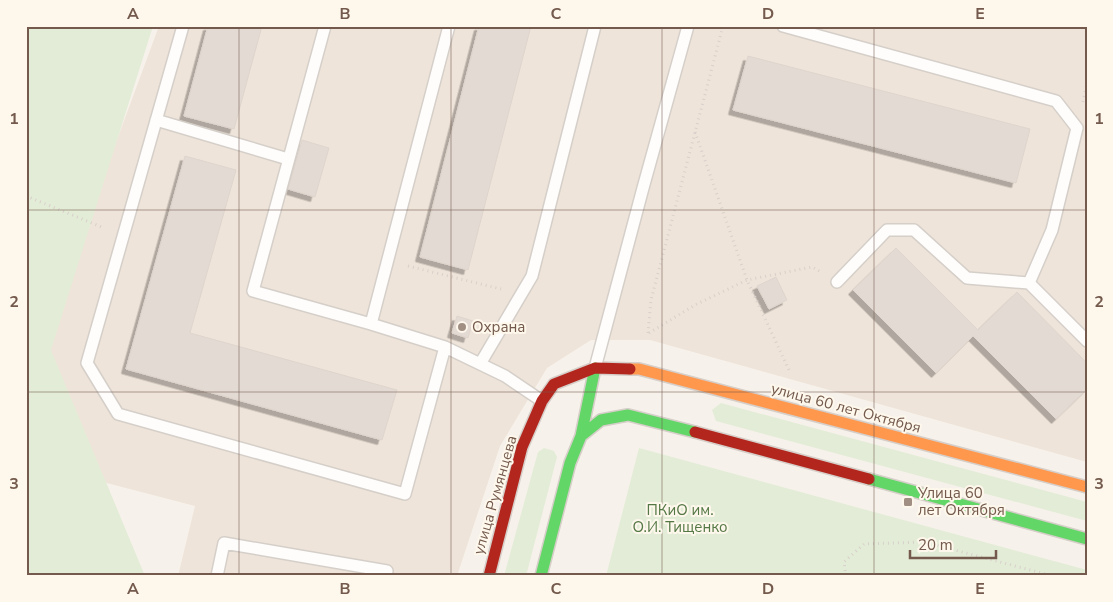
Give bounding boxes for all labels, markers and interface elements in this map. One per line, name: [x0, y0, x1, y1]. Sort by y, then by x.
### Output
text: A: [127, 3, 139, 25]
text: B: [339, 3, 351, 25]
text: C: [551, 3, 562, 25]
text: D: [762, 3, 774, 25]
text: E: [975, 3, 985, 25]
text: 1: [9, 108, 19, 130]
text: 1: [1094, 108, 1104, 130]
text: 2: [9, 291, 19, 313]
text: 2: [1094, 291, 1104, 313]
place label: Охрана: [472, 317, 525, 337]
marker: Охрана: [456, 321, 468, 333]
street label: улица 60 лет Октября: [769, 378, 923, 438]
street label: улица Румянцева: [468, 433, 522, 557]
text: 3: [9, 473, 19, 495]
text: 3: [1094, 473, 1104, 495]
place label: Улица 60 лет Октября: [917, 483, 1005, 520]
marker: Улица 60 лет Октября: [902, 496, 914, 508]
park label: ПКиО им. О.И. Тищенко: [632, 500, 728, 537]
scale bar: [910, 527, 997, 559]
text: 20 m: [918, 535, 953, 555]
text: A: [127, 578, 139, 600]
text: B: [339, 578, 351, 600]
text: C: [551, 578, 562, 600]
text: D: [762, 578, 774, 600]
text: E: [975, 578, 985, 600]

